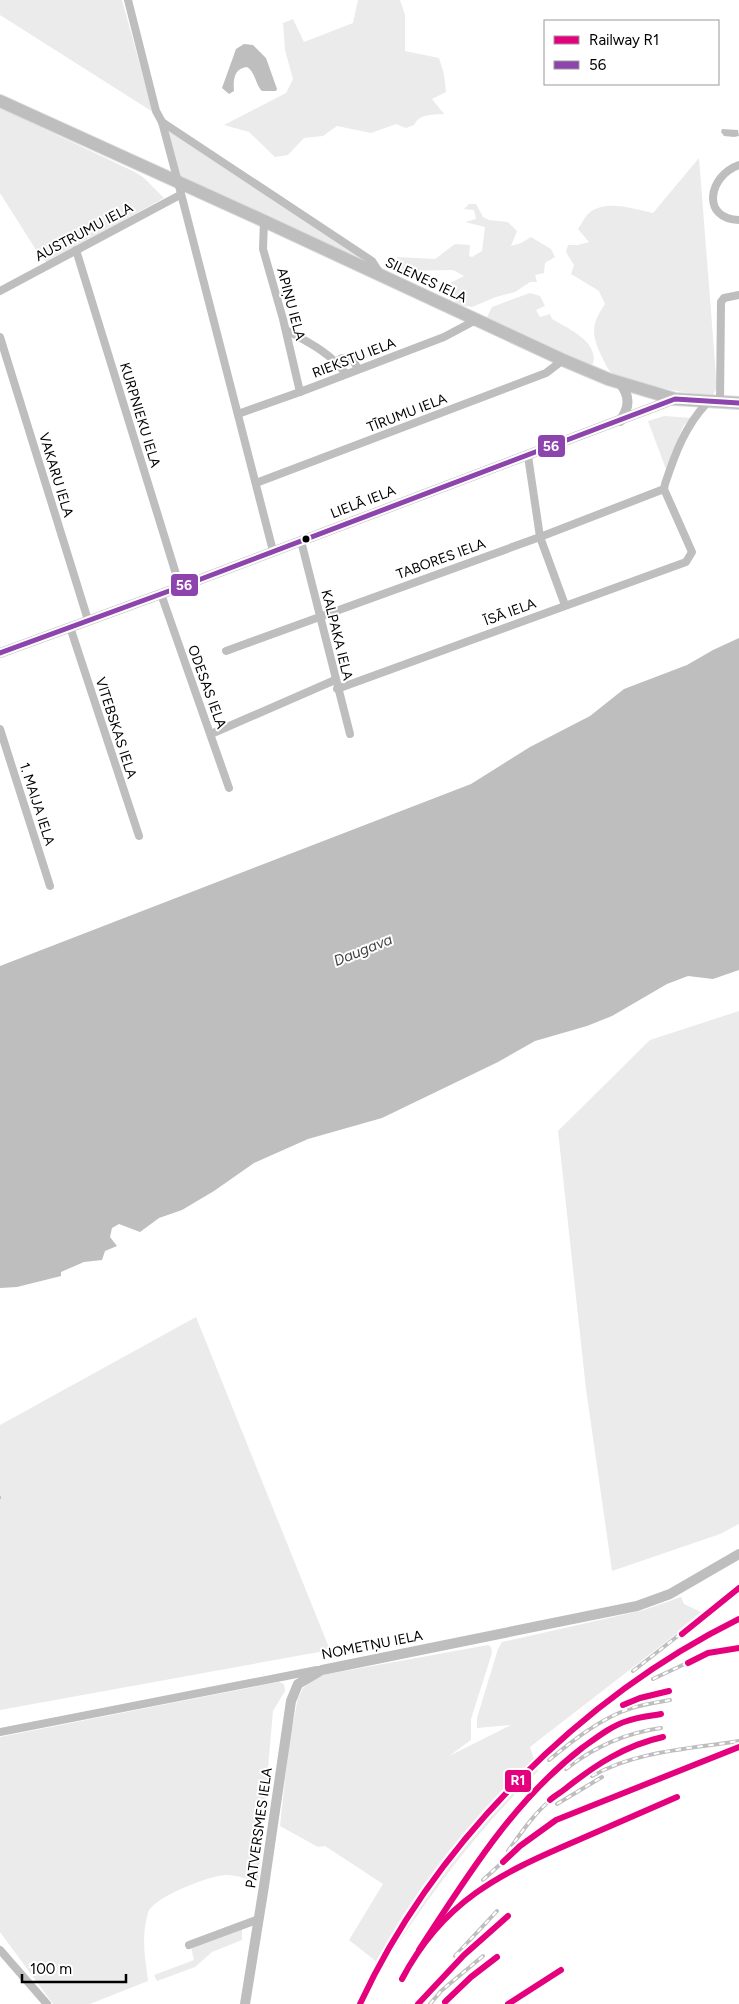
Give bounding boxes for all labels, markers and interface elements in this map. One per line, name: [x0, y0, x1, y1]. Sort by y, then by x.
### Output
legend: [544, 20, 719, 85]
text: Railway R1: [589, 31, 659, 49]
text: 56: [589, 56, 607, 74]
street label: AUSTRUMU IELA: [32, 199, 136, 265]
street label: SILENES IELA: [383, 254, 470, 307]
street label: APIŅU IELA: [273, 266, 309, 343]
street label: RIEKSTU IELA: [310, 334, 399, 382]
street label: KURPNIEKU IELA: [116, 360, 164, 470]
street label: TĪRUMU IELA: [365, 390, 450, 436]
street label: VAKARU IELA: [35, 431, 77, 520]
line badge: 56: [537, 434, 566, 458]
text: 56: [543, 438, 559, 455]
street label: LIELĀ IELA: [328, 482, 398, 522]
unlabelled marker: [301, 534, 311, 544]
street label: TABORES IELA: [394, 535, 488, 583]
line badge: 56: [170, 573, 199, 597]
text: 56: [176, 577, 192, 594]
street label: KALPAKA IELA: [317, 588, 357, 683]
street label: ĪSĀ IELA: [481, 595, 539, 630]
street label: ODESAS IELA: [184, 643, 230, 732]
street label: VITEBSKAS IELA: [92, 675, 141, 781]
street label: 1. MAIJA IELA: [16, 760, 59, 848]
water label: Daugava: [331, 930, 395, 970]
street label: NOMETŅU IELA: [320, 1627, 424, 1663]
street label: PATVERSMES IELA: [242, 1766, 276, 1889]
line badge: R1: [504, 1769, 532, 1793]
text: R1: [511, 1772, 525, 1789]
scale bar: [22, 1952, 126, 1984]
text: 100 m: [30, 1960, 72, 1978]

